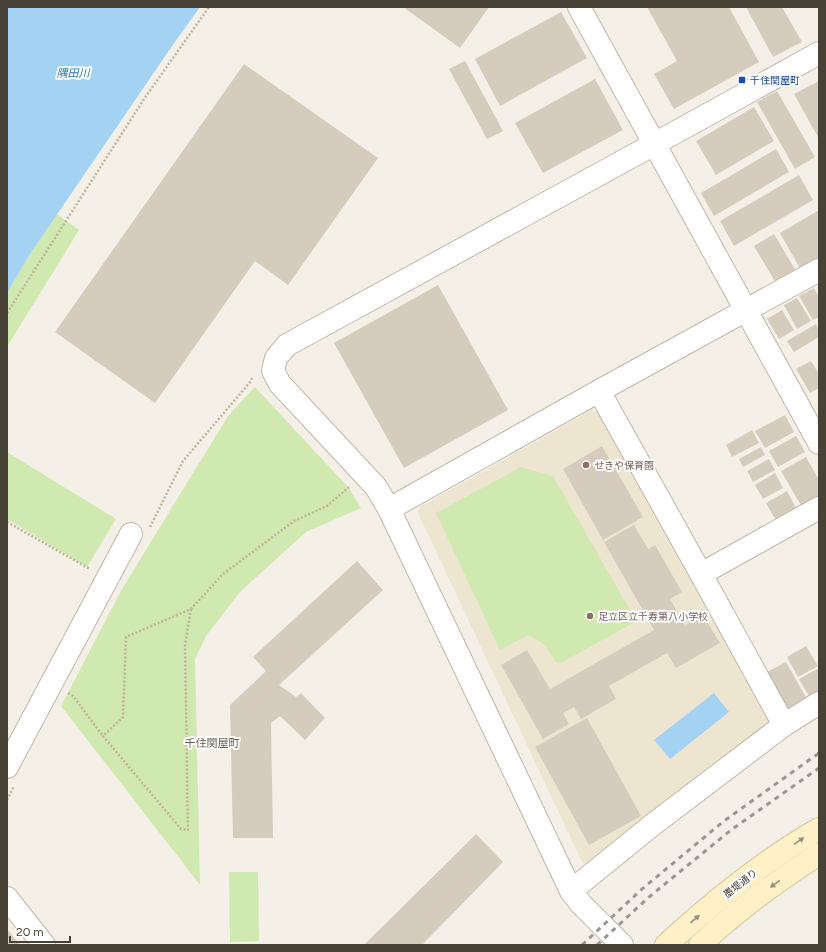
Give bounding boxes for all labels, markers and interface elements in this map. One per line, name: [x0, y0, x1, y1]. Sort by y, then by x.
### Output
water label: 隅田川: [57, 67, 90, 80]
place label: 千住関屋町: [750, 74, 800, 87]
marker: 千住関屋町: [737, 75, 747, 85]
place label: せきや保育園: [594, 459, 654, 472]
marker: せきや保育園: [581, 460, 591, 470]
place label: 足立区立千寿第八小学校: [598, 610, 708, 623]
marker: 足立区立千寿第八小学校: [585, 611, 595, 621]
district label: 千住関屋町: [185, 737, 240, 750]
one-way arrow: [794, 837, 804, 845]
street label: 墨堤通り: [721, 866, 760, 901]
one-way arrow: [770, 880, 780, 888]
one-way arrow: [690, 915, 701, 924]
scale bar: [10, 918, 70, 944]
text: 20 m: [16, 925, 44, 939]

